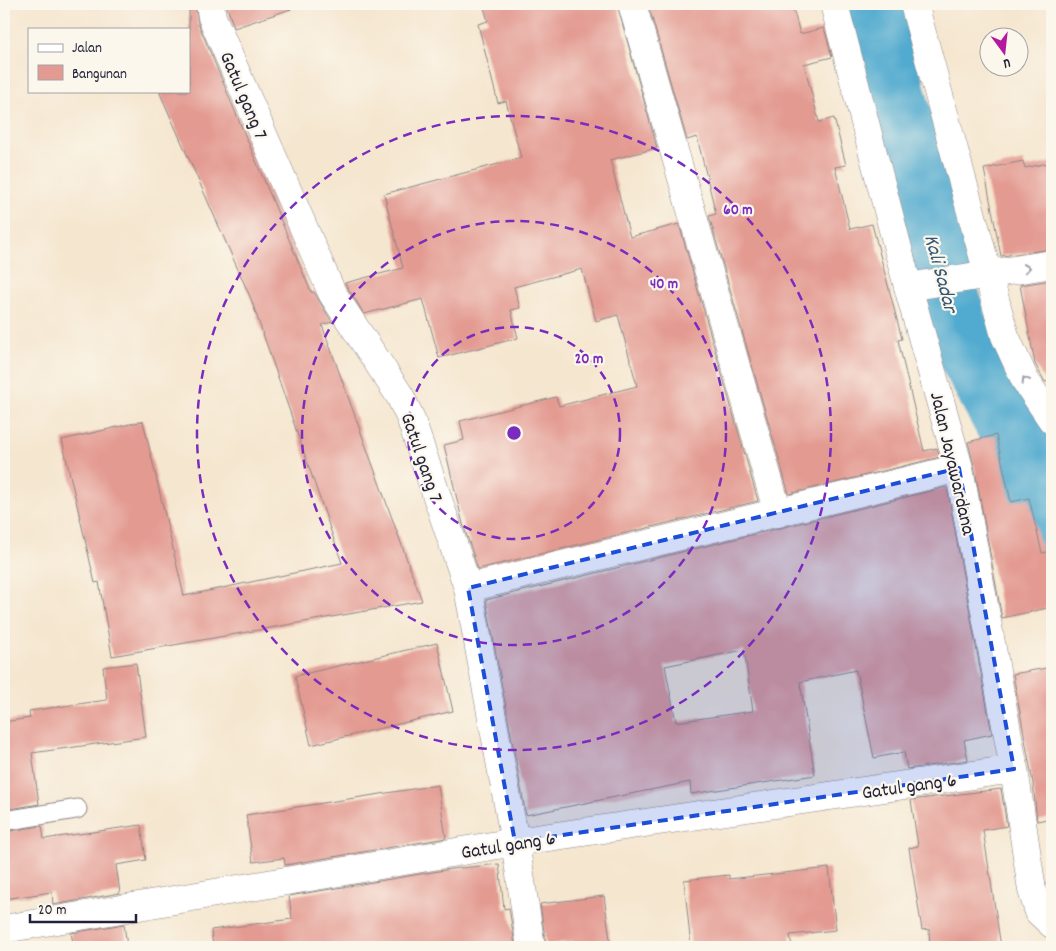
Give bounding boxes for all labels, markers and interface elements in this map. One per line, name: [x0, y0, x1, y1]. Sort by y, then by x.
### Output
legend: [28, 28, 190, 92]
north arrow: [978, 28, 1028, 78]
text: Jalan: [72, 38, 102, 60]
street label: Gatul gang 7: [211, 48, 273, 145]
text: U: [1001, 52, 1013, 73]
text: Bangunan: [72, 64, 127, 86]
text: 60 m: [723, 200, 753, 222]
water label: Kali Sadar: [914, 231, 964, 318]
one-way arrow: [1022, 263, 1031, 273]
text: 40 m: [650, 274, 678, 296]
text: 20 m: [575, 349, 603, 371]
one-way arrow: [1022, 376, 1032, 385]
street label: Jalan Jayawardana: [921, 389, 981, 538]
street label: Gatul gang 7: [392, 409, 449, 507]
centre of rings: [505, 424, 523, 442]
street label: Gatul gang 6: [860, 767, 959, 808]
street label: Gatul gang 6: [459, 826, 558, 868]
scale bar: [30, 891, 136, 923]
text: 20 m: [38, 900, 66, 922]

